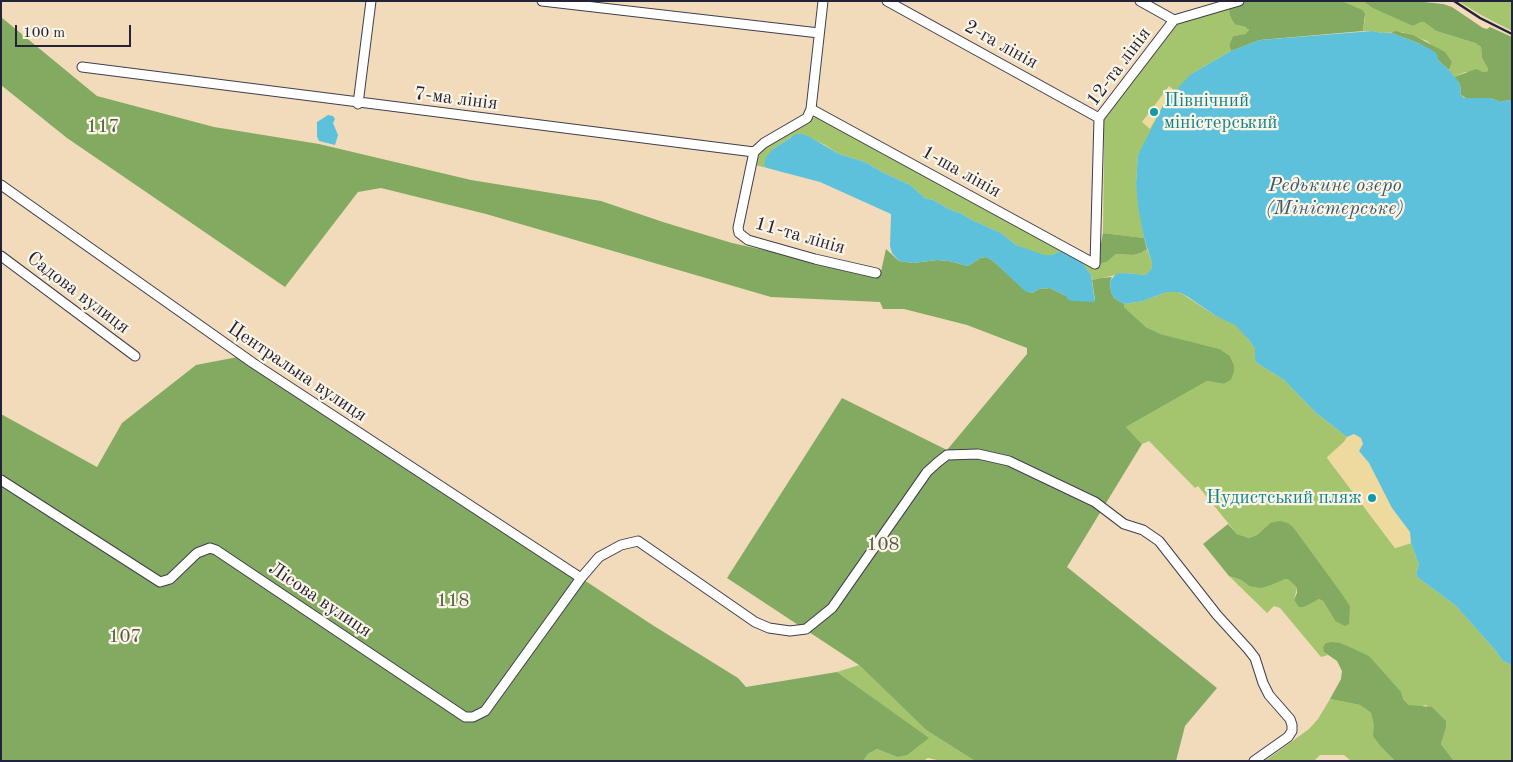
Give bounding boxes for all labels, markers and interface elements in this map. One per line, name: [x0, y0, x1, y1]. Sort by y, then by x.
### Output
scale bar: [18, 15, 134, 47]
street label: 2-га лінія: [960, 16, 1042, 74]
street label: 12-та лінія: [1082, 23, 1156, 111]
text: 100 m: [23, 26, 65, 41]
street label: 7-ма лінія: [413, 83, 499, 115]
place label: Північний міністерський: [1164, 90, 1278, 134]
marker: Північний міністерський: [1148, 106, 1160, 118]
park label: 117: [86, 116, 120, 138]
street label: 1-ша лінія: [917, 141, 1005, 203]
water label: Редькине озеро (Міністерське): [1266, 174, 1404, 221]
street label: 11-та лінія: [752, 212, 848, 260]
street label: Садова вулиця: [22, 247, 134, 339]
street label: Центральна вулиця: [223, 317, 371, 427]
place label: Нудистський пляж: [1206, 487, 1362, 509]
marker: Нудистський пляж: [1366, 492, 1378, 504]
park label: 108: [866, 534, 900, 556]
street label: Лісова вулиця: [264, 557, 376, 643]
park label: 118: [436, 590, 470, 612]
park label: 107: [108, 626, 142, 648]

